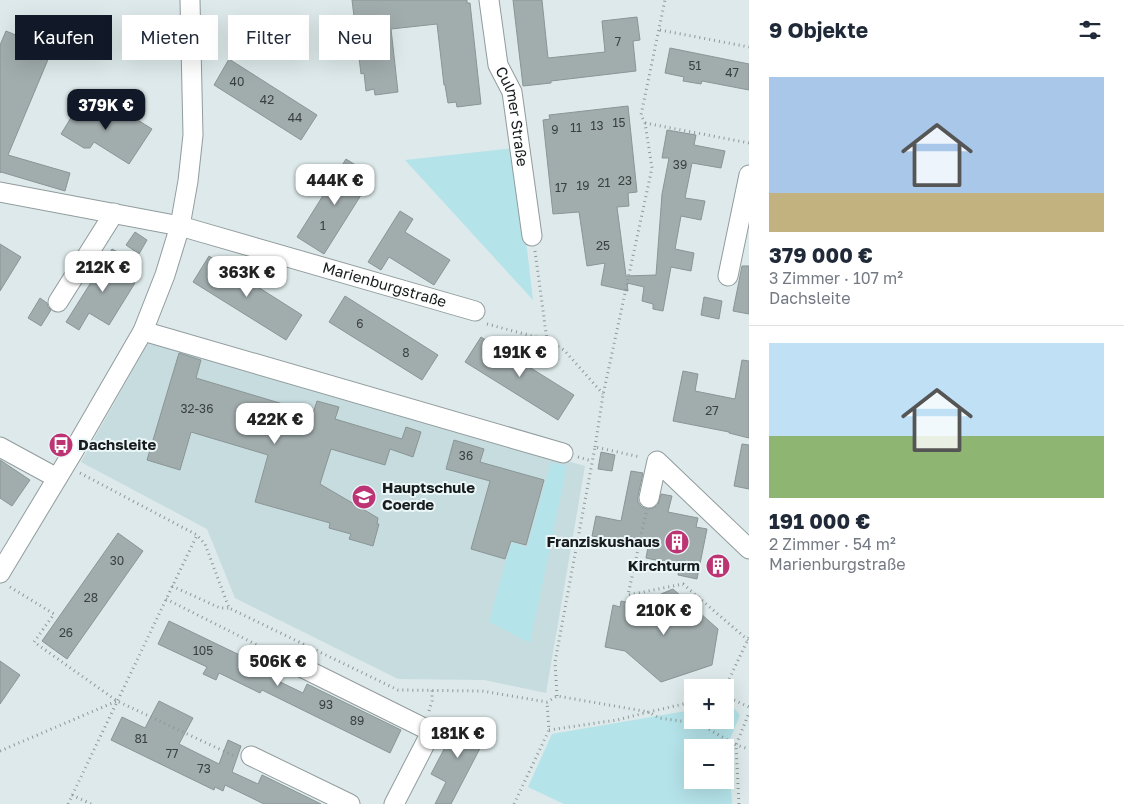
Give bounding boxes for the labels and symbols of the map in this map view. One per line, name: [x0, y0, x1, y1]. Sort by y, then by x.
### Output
house number: 7: [615, 34, 621, 49]
house number: 51: [689, 58, 702, 73]
street label: Culmer Straße: [492, 63, 532, 168]
house number: 47: [725, 65, 739, 80]
house number: 40: [230, 74, 244, 89]
pin: 379K €: [65, 88, 147, 131]
house number: 42: [260, 92, 274, 107]
house number: 44: [288, 110, 302, 125]
house number: 15: [613, 115, 625, 130]
house number: 13: [591, 118, 603, 133]
house number: 11: [570, 120, 582, 135]
house number: 9: [551, 122, 559, 137]
house number: 39: [673, 157, 687, 172]
pin: 444K €: [294, 164, 376, 206]
house number: 23: [618, 173, 632, 188]
house number: 21: [598, 175, 611, 190]
house number: 19: [576, 178, 590, 193]
house number: 17: [555, 180, 567, 195]
house number: 1: [320, 218, 326, 233]
house number: 25: [596, 238, 610, 253]
pin: 212K €: [62, 250, 144, 293]
pin: 363K €: [206, 256, 288, 298]
street label: Marienburgstraße: [321, 258, 449, 310]
house number: 6: [356, 316, 364, 331]
pin: 191K €: [479, 336, 561, 378]
house number: 8: [402, 345, 410, 360]
house number: 32-36: [181, 401, 213, 416]
pin: 422K €: [234, 402, 316, 445]
house number: 27: [705, 403, 719, 418]
bus stop icon: Dachsleite: [48, 432, 74, 458]
place label: Dachsleite: [78, 435, 156, 453]
house number: 36: [459, 448, 473, 463]
place label: Hauptschule Coerde: [382, 478, 475, 513]
school or university icon: Hauptschule Coerde: [351, 484, 377, 510]
building icon: Franziskushaus: [664, 529, 690, 555]
place label: Franziskushaus: [546, 532, 660, 550]
house number: 30: [110, 553, 124, 568]
building icon: Kirchturm: [705, 553, 731, 579]
place label: Kirchturm: [628, 556, 700, 574]
house number: 28: [84, 590, 98, 605]
pin: 210K €: [623, 594, 705, 636]
house number: 26: [59, 625, 73, 640]
house number: 105: [193, 643, 213, 658]
pin: 506K €: [237, 644, 319, 687]
house number: 93: [319, 697, 333, 712]
house number: 89: [350, 713, 364, 728]
pin: 181K €: [417, 716, 499, 759]
house number: 81: [134, 731, 148, 746]
house number: 77: [166, 746, 178, 761]
house number: 73: [197, 761, 211, 776]

